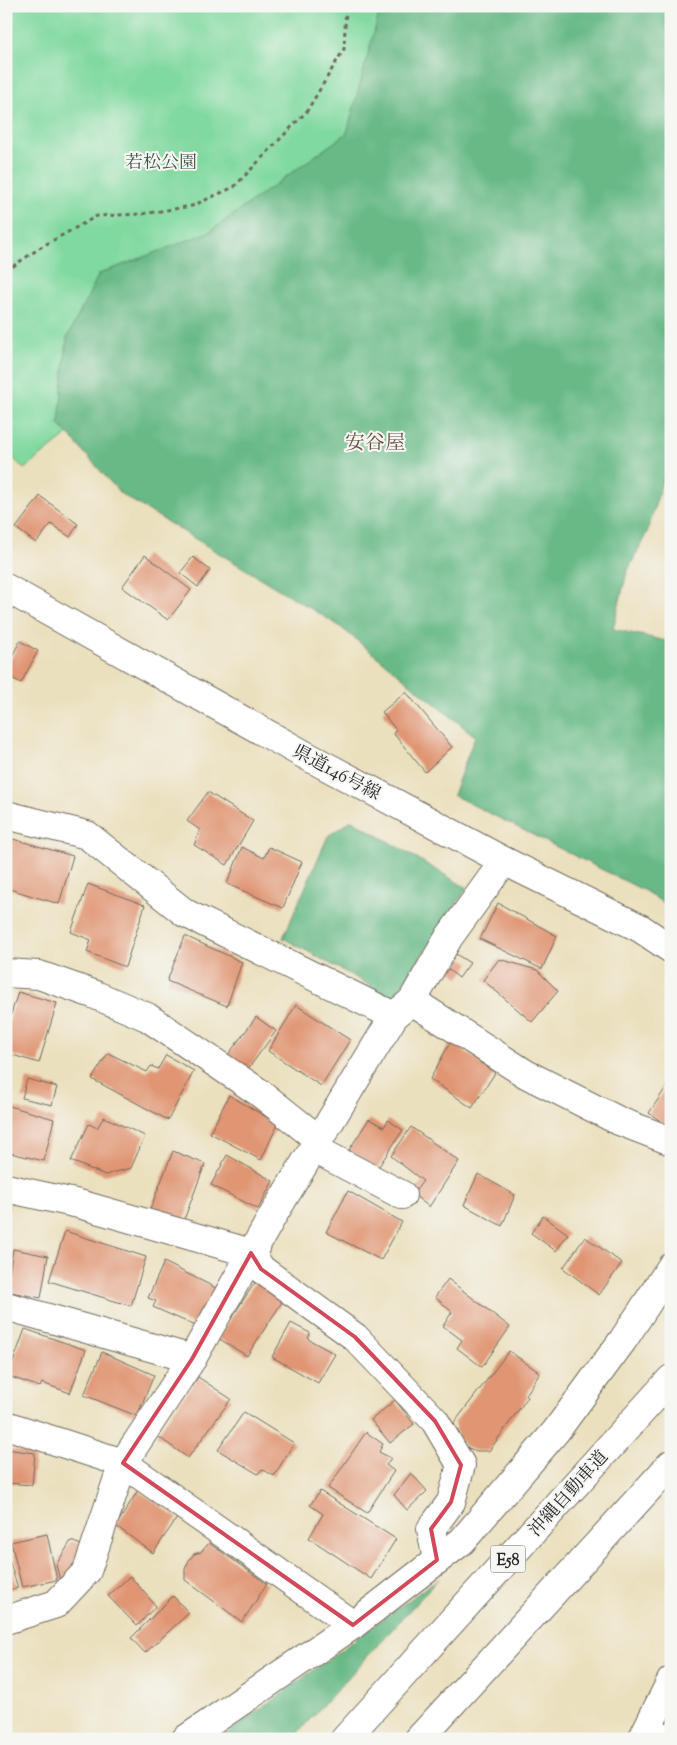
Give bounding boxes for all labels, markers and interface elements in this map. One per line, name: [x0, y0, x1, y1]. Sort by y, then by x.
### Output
park label: 若松公園: [125, 151, 197, 177]
district label: 安谷屋: [345, 430, 405, 459]
street label: 県道146号線: [288, 740, 385, 808]
street label: 沖縄自動車道: [524, 1446, 615, 1543]
road number: E58: [490, 1546, 526, 1572]

